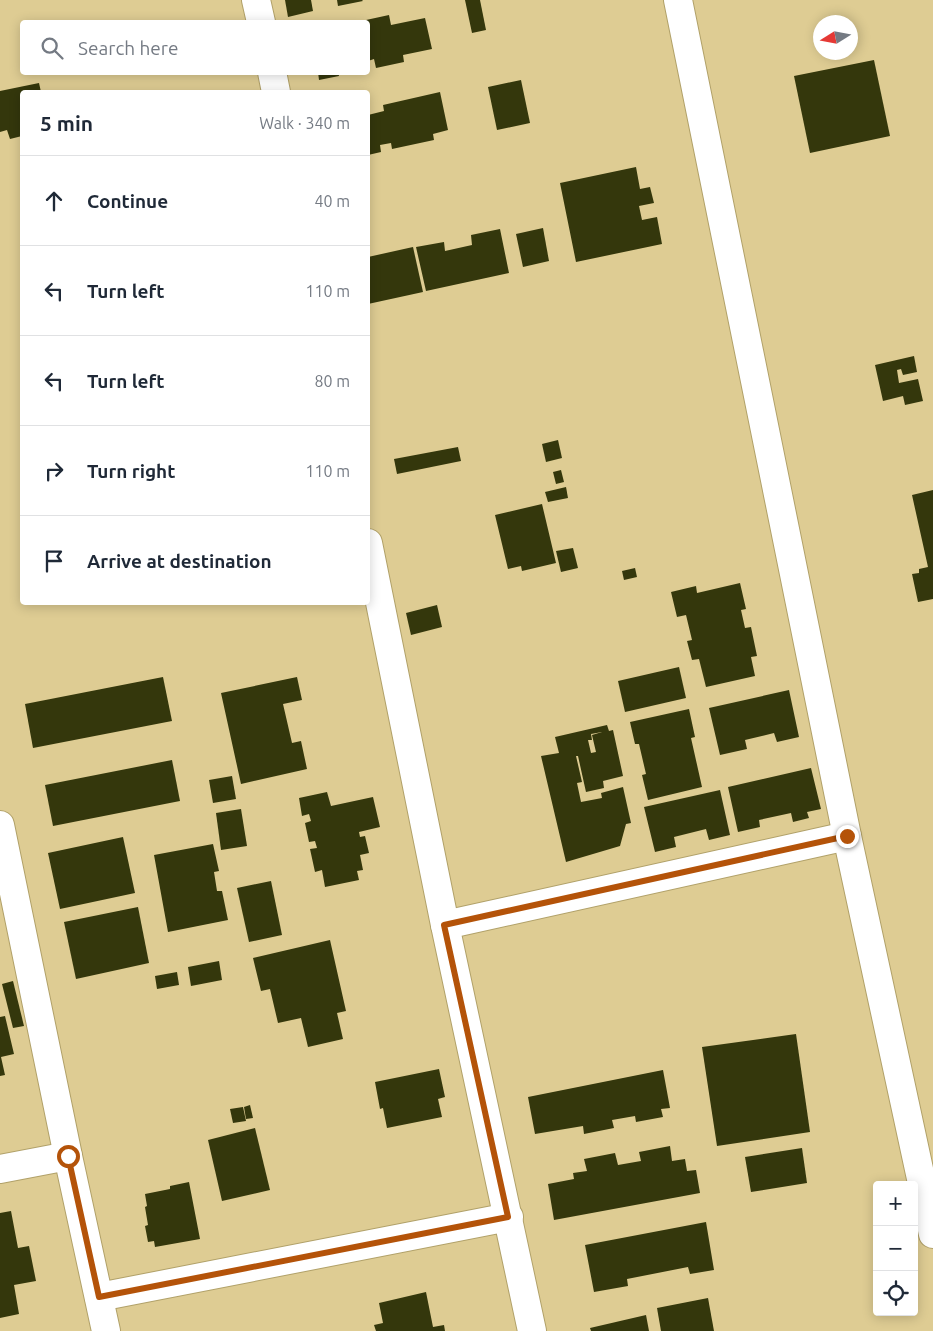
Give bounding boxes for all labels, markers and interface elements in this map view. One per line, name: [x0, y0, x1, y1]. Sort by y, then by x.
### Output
north arrow: [813, 15, 858, 60]
search box: [20, 20, 370, 75]
icon: search: [38, 34, 66, 62]
text: Search here: [78, 37, 178, 59]
text: 5 min: [40, 111, 93, 135]
text: Walk · 340 m: [259, 114, 350, 132]
icon: ahead: [40, 187, 68, 215]
text: Continue: [87, 190, 168, 212]
text: 40 m: [314, 192, 350, 210]
icon: left: [40, 277, 68, 305]
text: Turn left: [87, 280, 165, 302]
text: 110 m: [305, 282, 350, 300]
icon: left: [40, 367, 68, 395]
text: Turn left: [87, 370, 165, 392]
text: 80 m: [314, 372, 350, 390]
icon: right: [40, 457, 68, 485]
text: Turn right: [87, 460, 175, 482]
text: 110 m: [305, 462, 350, 480]
icon: arrive: [40, 547, 68, 575]
text: Arrive at destination: [87, 550, 272, 572]
route end: [836, 825, 859, 848]
route start: [57, 1145, 80, 1168]
map controls: [873, 1181, 918, 1316]
button: +: [873, 1181, 918, 1226]
button: −: [873, 1226, 918, 1271]
button: locate: [873, 1271, 918, 1316]

